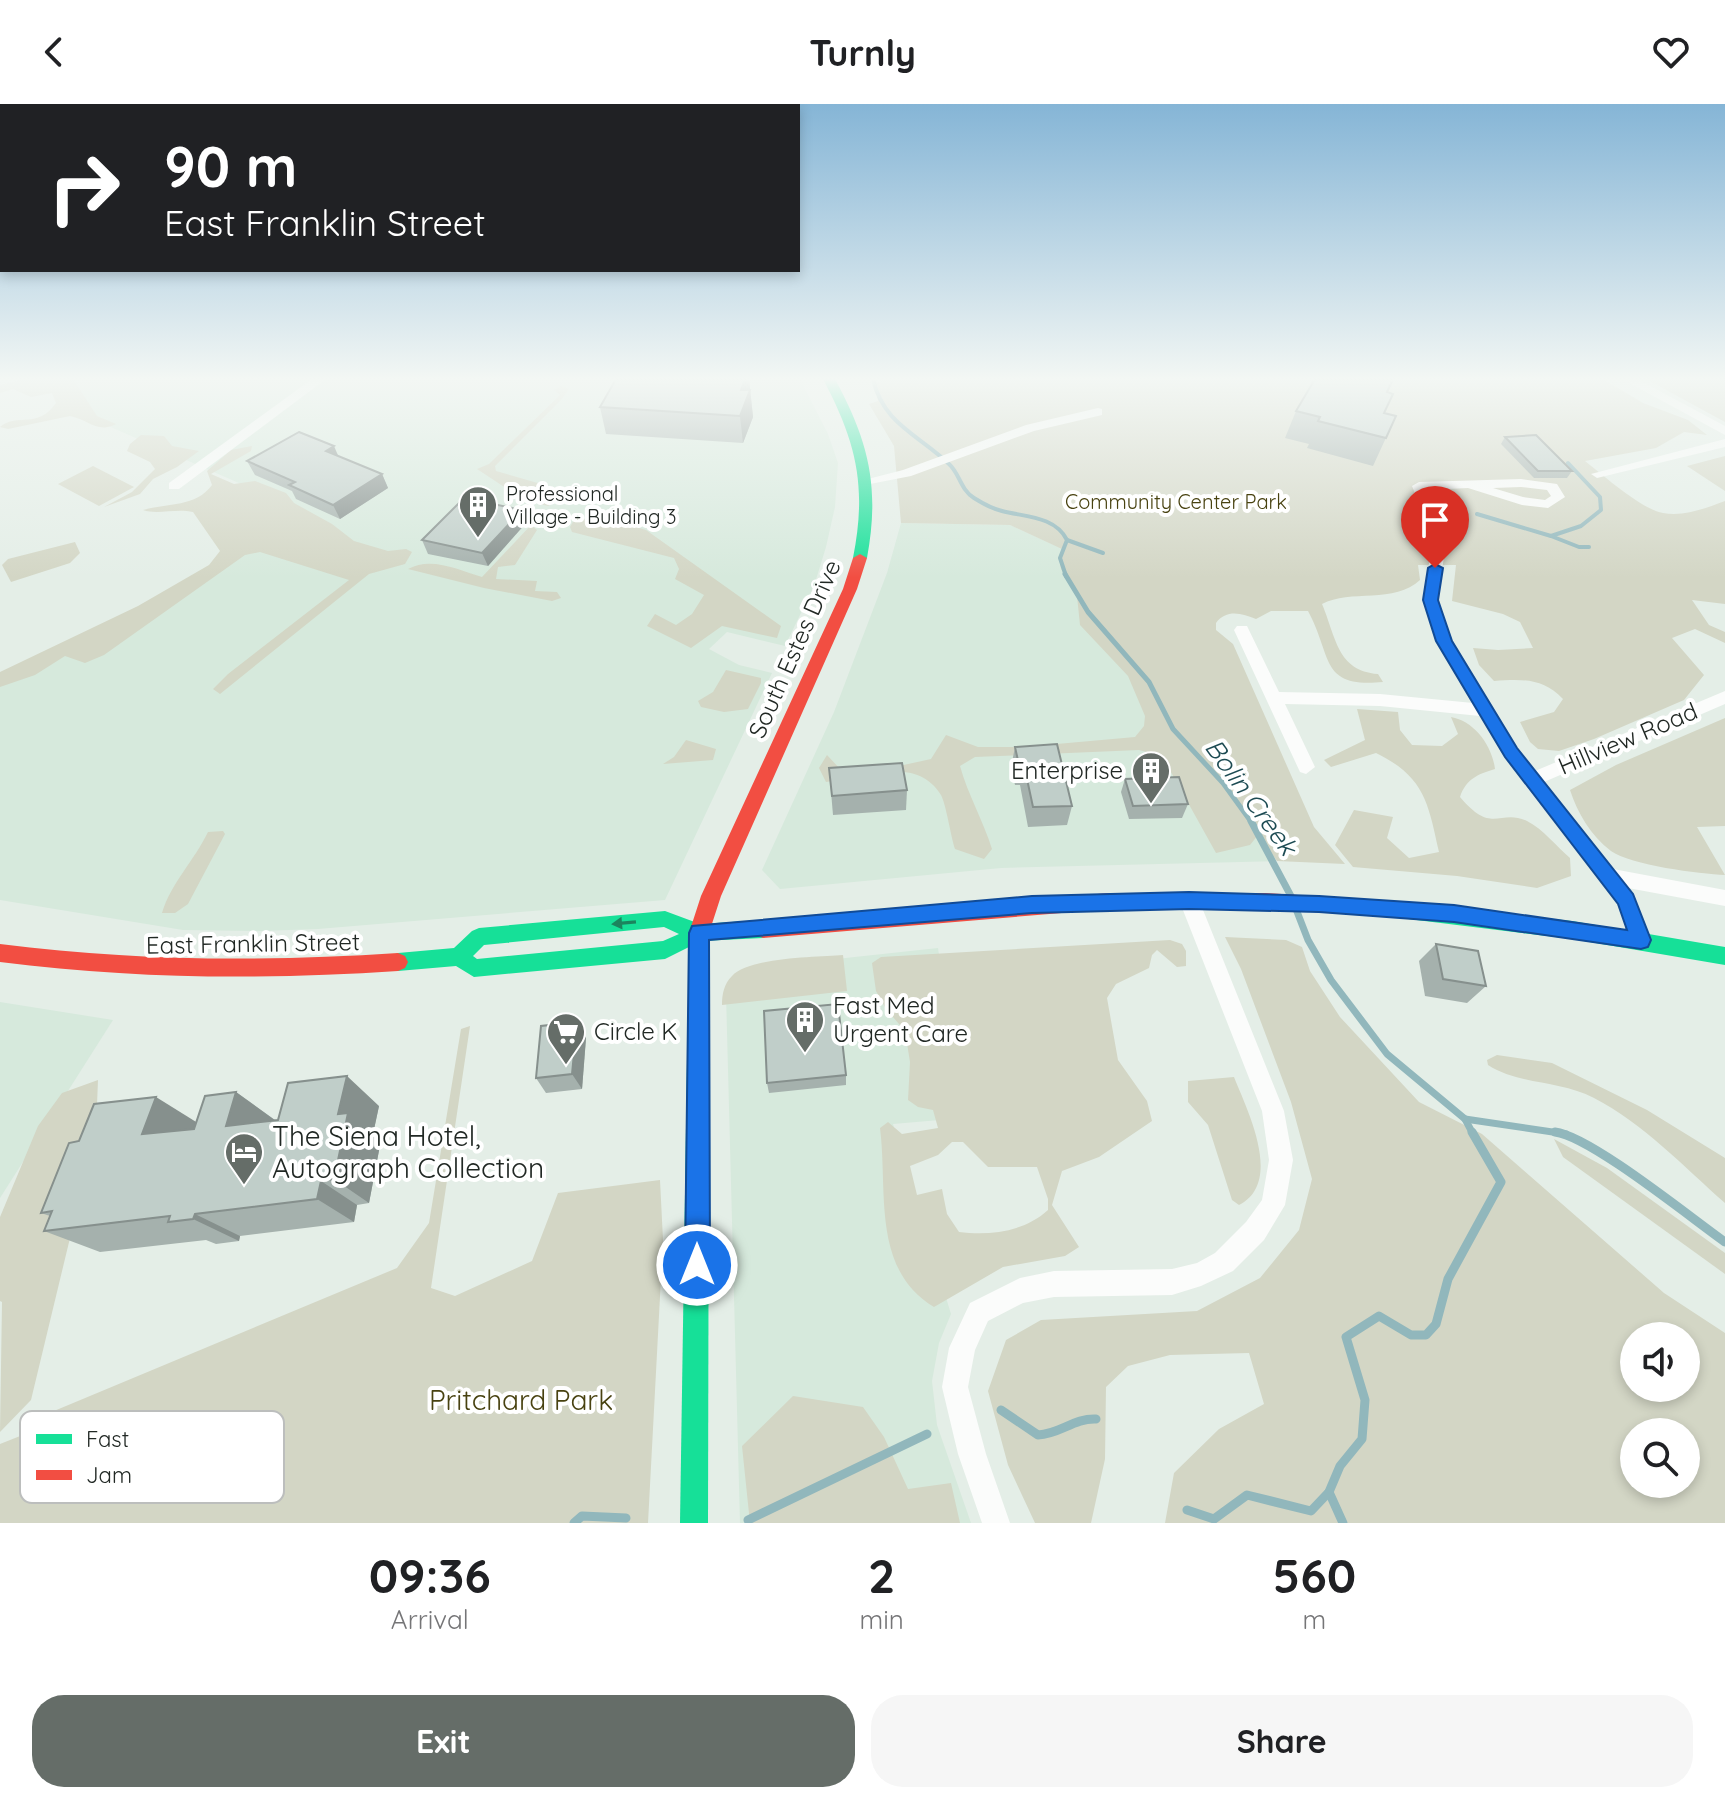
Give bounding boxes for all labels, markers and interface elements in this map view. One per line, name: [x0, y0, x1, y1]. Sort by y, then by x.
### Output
icon: back: [32, 30, 76, 74]
text: Turnly: [809, 30, 916, 75]
icon: heart: [1649, 30, 1693, 74]
text: 90 m: [164, 131, 298, 201]
icon: right: [32, 136, 136, 240]
text: East Franklin Street: [164, 200, 485, 245]
place label: Professional Village - Building 3: [506, 481, 676, 529]
building icon: Professional Village - Building 3: [457, 484, 499, 539]
pin: [1401, 486, 1469, 568]
park label: Community Center Park: [1065, 489, 1287, 514]
icon: arrive: [1413, 498, 1457, 542]
street label: South Estes Drive: [741, 555, 847, 742]
street label: Hillview Road: [1553, 695, 1702, 781]
water label: Bolin Creek: [1198, 732, 1306, 863]
building icon: Enterprise: [1130, 750, 1172, 805]
place label: Enterprise: [1011, 755, 1123, 785]
one-way arrow: [611, 916, 636, 929]
street label: East Franklin Street: [146, 926, 360, 960]
place label: Fast Med Urgent Care: [833, 990, 968, 1048]
building icon: Fast Med Urgent Care: [784, 999, 826, 1054]
supermarket icon: Circle K: [545, 1011, 587, 1066]
place label: Circle K: [594, 1016, 678, 1046]
place label: The Siena Hotel, Autograph Collection: [272, 1118, 544, 1185]
hotel icon: The Siena Hotel, Autograph Collection: [223, 1131, 265, 1186]
position arrow: [655, 1223, 739, 1307]
map controls: [1620, 1322, 1700, 1498]
button: sound: [1620, 1322, 1700, 1402]
park label: Pritchard Park: [429, 1382, 613, 1417]
legend: [20, 1411, 284, 1503]
button: search: [1620, 1418, 1700, 1498]
text: Fast: [86, 1425, 129, 1453]
text: Jam: [86, 1461, 132, 1489]
text: 09:36: [369, 1545, 491, 1605]
text: 2: [868, 1545, 895, 1605]
text: 560: [1273, 1545, 1356, 1605]
text: Arrival: [391, 1603, 469, 1636]
text: min: [860, 1603, 904, 1636]
text: m: [1303, 1603, 1326, 1636]
button: Exit: [32, 1695, 855, 1787]
button: Share: [871, 1695, 1693, 1787]

